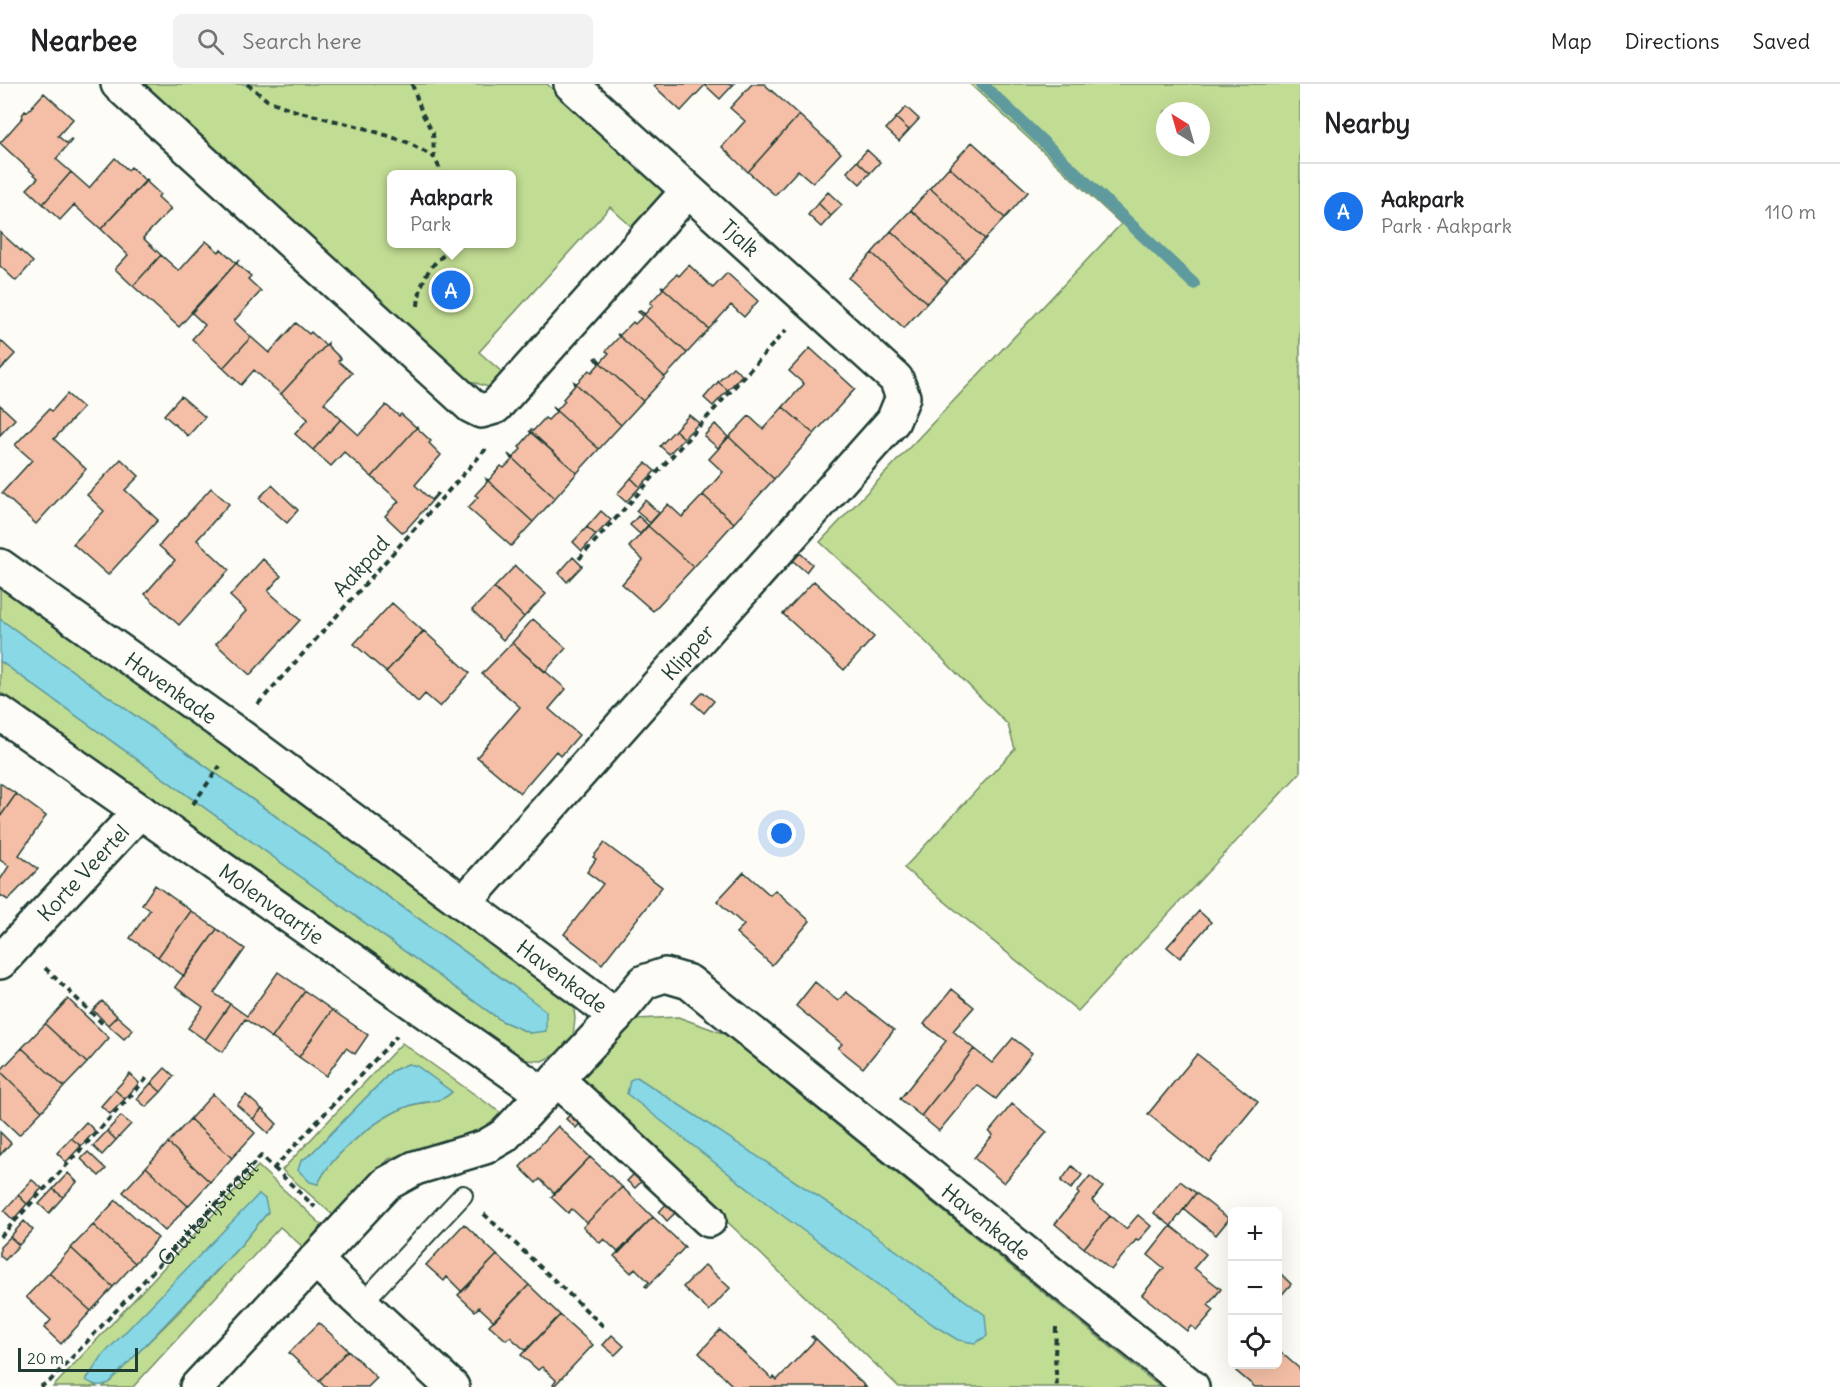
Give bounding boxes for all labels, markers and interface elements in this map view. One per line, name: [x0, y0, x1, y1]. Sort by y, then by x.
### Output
search box: [173, 14, 593, 68]
text: Nearbee: [30, 23, 137, 59]
icon: search: [194, 25, 227, 58]
text: Search here: [242, 27, 362, 55]
text: Map: [1551, 28, 1592, 55]
text: Directions: [1625, 28, 1719, 55]
text: Saved: [1752, 28, 1810, 55]
north arrow: [1156, 102, 1210, 156]
text: Nearby: [1324, 107, 1410, 140]
popup: [387, 170, 516, 248]
text: Aakpark: [410, 183, 493, 211]
text: Aakpark: [1381, 185, 1464, 213]
text: A: [1337, 199, 1350, 224]
text: 110 m: [1765, 199, 1816, 224]
text: Park: [410, 211, 451, 236]
text: Park · Aakpark: [1381, 213, 1512, 238]
street label: Tjalk: [715, 214, 765, 262]
pin: A: [432, 268, 470, 312]
street label: Aakpad: [327, 530, 395, 602]
street label: Klipper: [655, 618, 720, 686]
street label: Havenkade: [120, 646, 223, 729]
street label: Korte Veertel: [31, 818, 135, 927]
your location: [767, 819, 796, 848]
street label: Molenvaartje: [214, 857, 330, 950]
street label: Havenkade: [511, 933, 613, 1019]
street label: Grutterijstraat: [151, 1154, 264, 1272]
street label: Havenkade: [936, 1177, 1037, 1266]
map controls: [1228, 1207, 1282, 1369]
button: +: [1228, 1207, 1282, 1261]
button: −: [1228, 1261, 1282, 1315]
button: locate: [1228, 1315, 1282, 1369]
scale bar: [18, 1345, 138, 1372]
text: 20 m: [27, 1348, 64, 1368]

